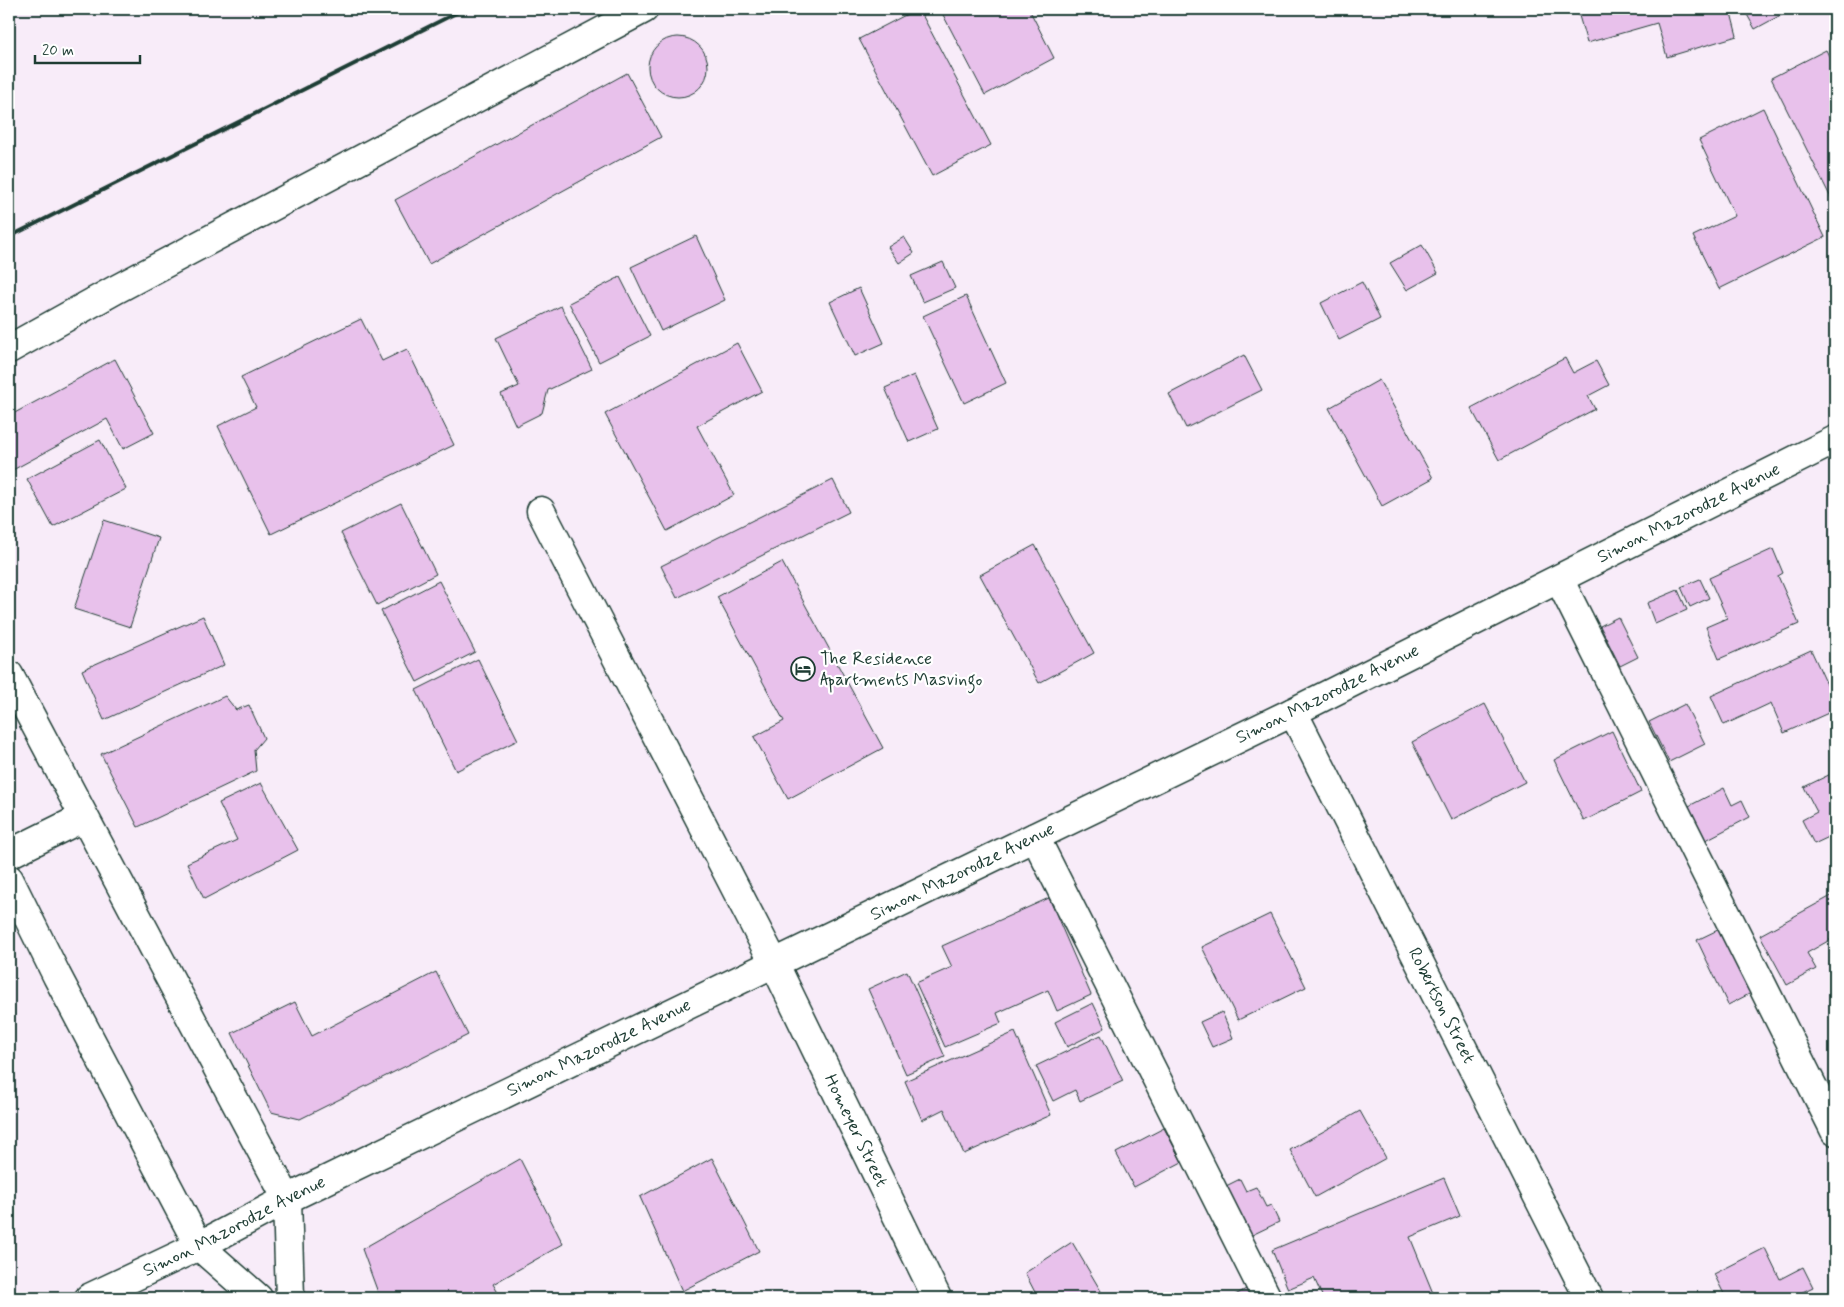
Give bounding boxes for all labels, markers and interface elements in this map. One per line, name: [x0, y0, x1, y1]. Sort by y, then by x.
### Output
scale bar: [35, 32, 140, 64]
text: 20 m: [42, 41, 74, 61]
street label: Simon Mazorodze Avenue: [1593, 457, 1784, 569]
street label: Simon Mazorodze Avenue: [1232, 639, 1423, 750]
place label: The Residence Apartments Masvingo: [820, 647, 982, 694]
hotel icon: The Residence Apartments Masvingo: [790, 656, 816, 682]
street label: Simon Mazorodze Avenue: [866, 817, 1059, 927]
street label: Robertson Street: [1402, 944, 1481, 1068]
street label: Simon Mazorodze Avenue: [503, 993, 695, 1103]
street label: Homeyer Street: [818, 1070, 893, 1191]
street label: Simon Mazorodze Avenue: [139, 1170, 330, 1283]

